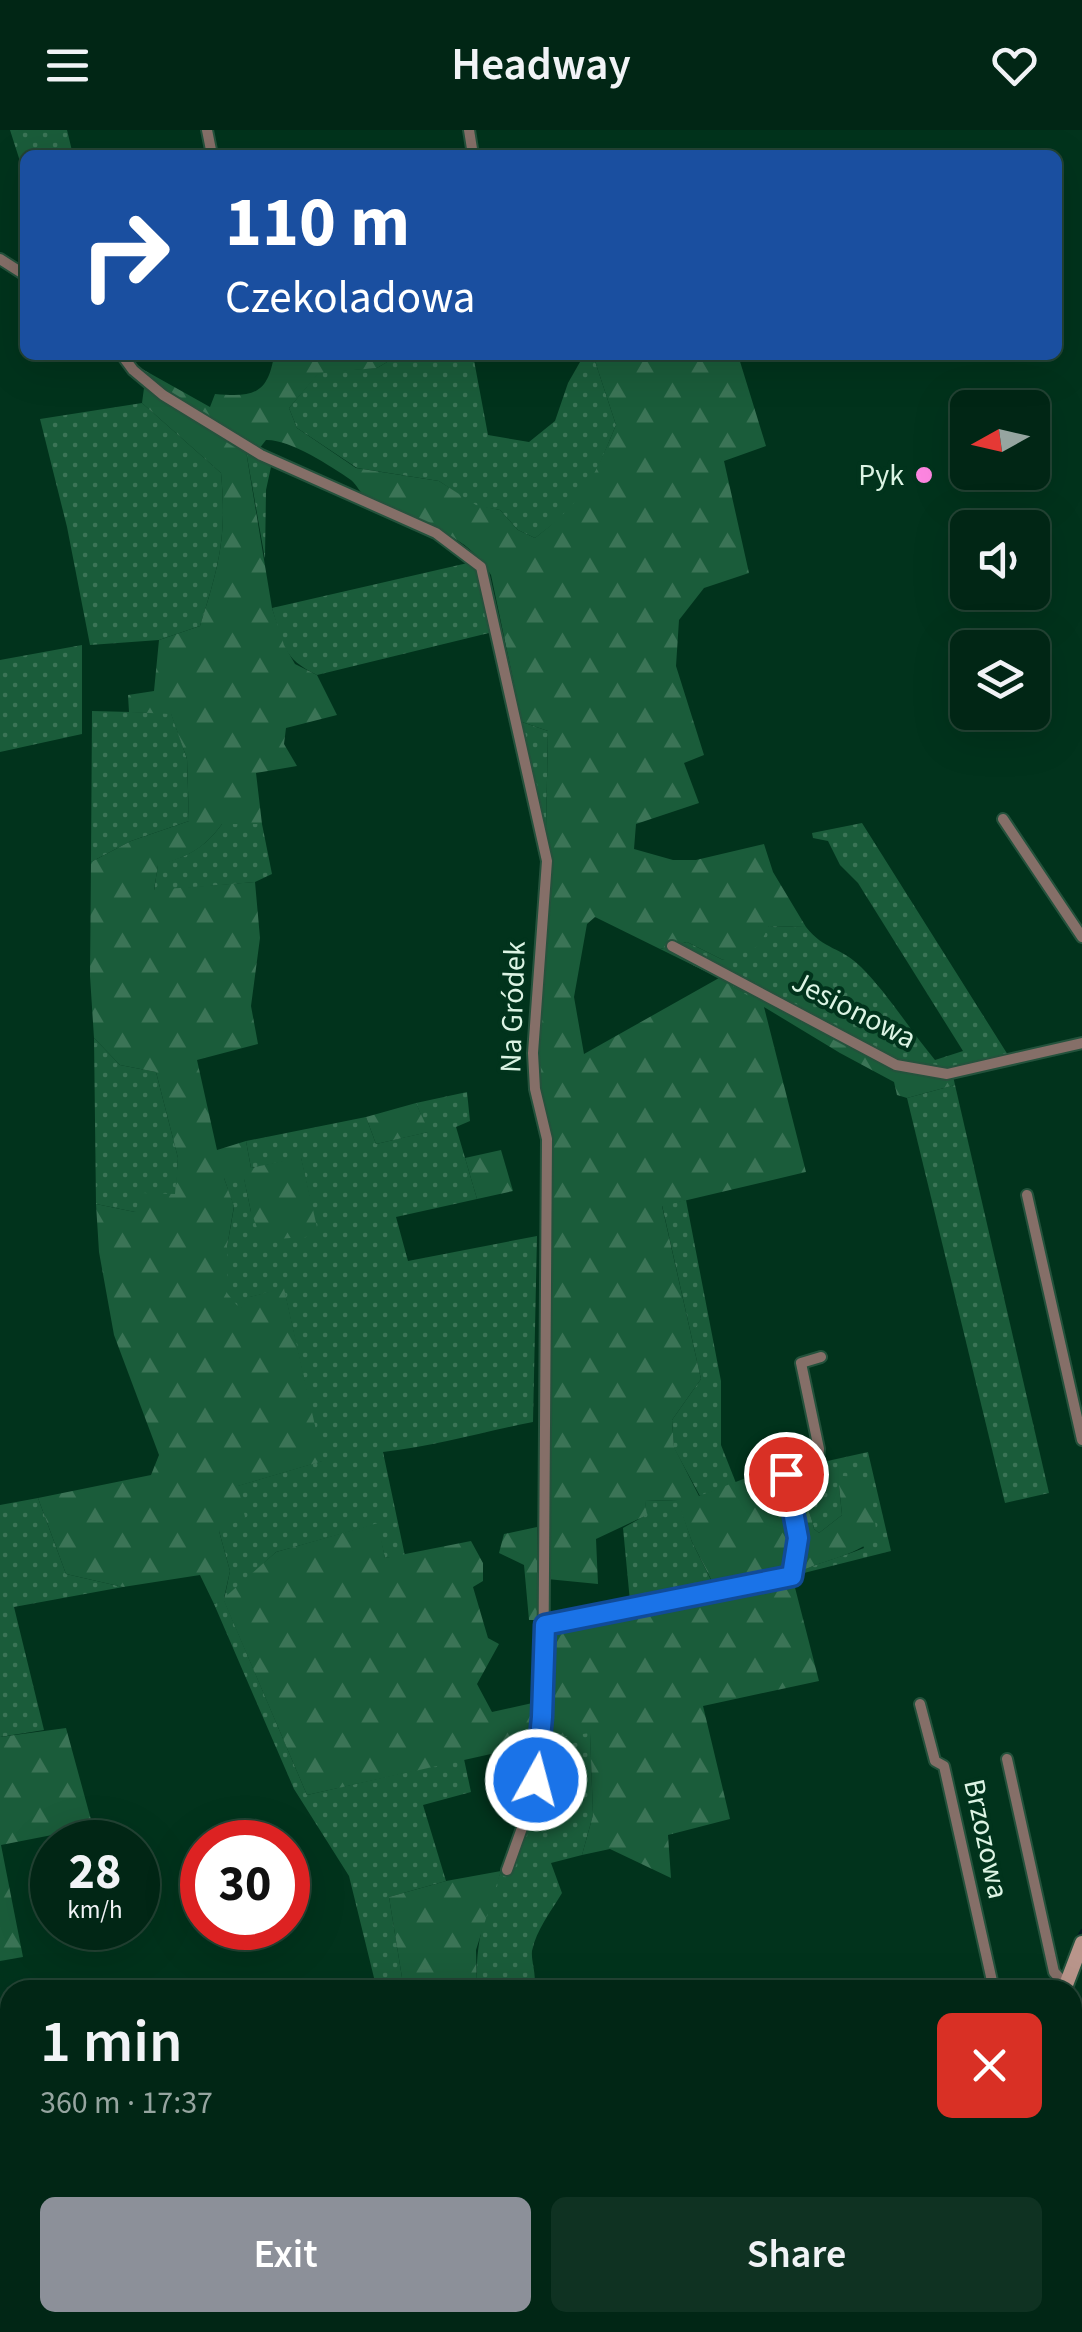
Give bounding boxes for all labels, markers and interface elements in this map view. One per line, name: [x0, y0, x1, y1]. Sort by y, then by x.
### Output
text: Headway: [451, 33, 631, 97]
icon: menu: [40, 38, 95, 93]
icon: heart: [987, 38, 1042, 93]
text: 110 m: [225, 173, 410, 273]
icon: right: [60, 190, 190, 320]
text: Czekoladowa: [225, 266, 475, 330]
north arrow: [950, 390, 1050, 490]
map controls: [950, 390, 1050, 730]
place label: Pyk: [858, 454, 904, 497]
marker: Pyk: [913, 464, 935, 486]
button: sound: [950, 510, 1050, 610]
button: layers: [950, 630, 1050, 730]
street label: Na Gródek: [489, 940, 537, 1074]
street label: Jesionowa: [784, 960, 924, 1060]
pin: [744, 1432, 829, 1517]
icon: arrive: [759, 1447, 814, 1502]
position arrow: [484, 1728, 588, 1832]
street label: Brzozowa: [952, 1775, 1020, 1903]
speed limit sign: 30: [180, 1820, 310, 1950]
text: 28: [69, 1837, 121, 1908]
text: km/h: [67, 1892, 123, 1928]
text: 1 min: [40, 2000, 183, 2085]
button: close: [937, 2013, 1042, 2118]
text: 360 m · 17:37: [40, 2080, 213, 2126]
button: Exit: [40, 2197, 531, 2312]
button: Share: [551, 2197, 1042, 2312]

